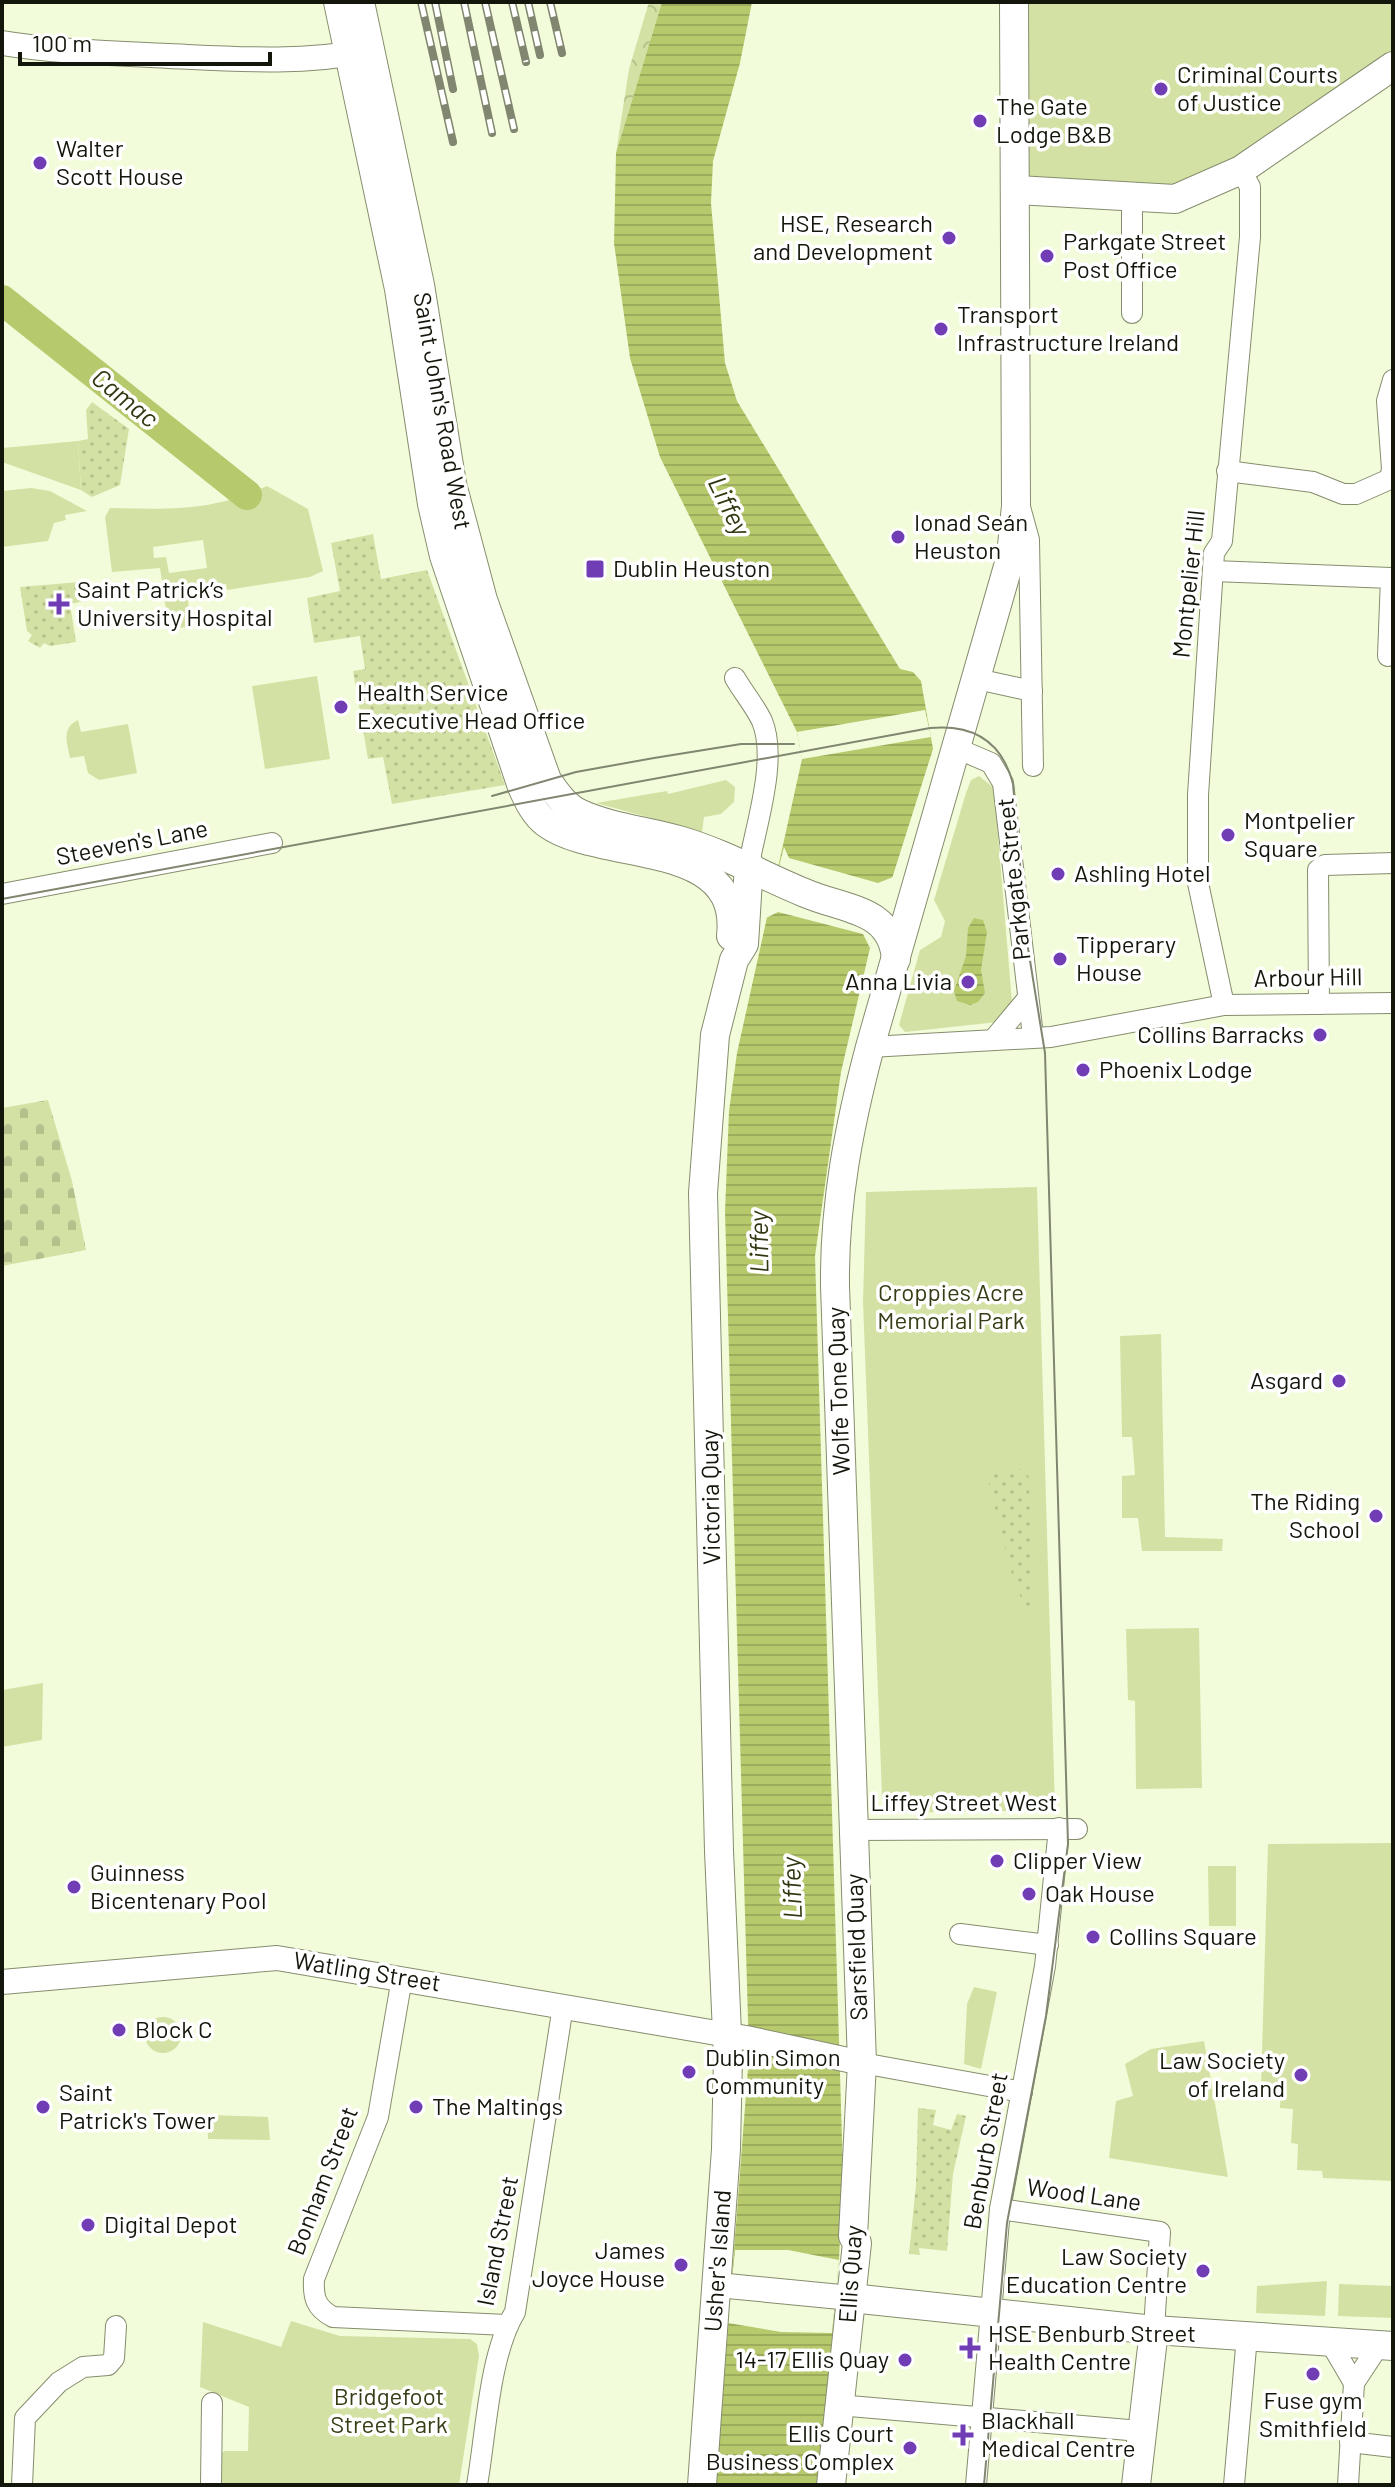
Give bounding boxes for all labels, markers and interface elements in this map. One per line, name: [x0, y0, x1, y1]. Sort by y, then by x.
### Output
scale bar: [20, 16, 270, 66]
text: 100 m: [32, 28, 92, 57]
place label: Criminal Courts of Justice: [1177, 59, 1338, 116]
marker: Criminal Courts of Justice: [1152, 80, 1170, 98]
place label: The Gate Lodge B&B: [996, 91, 1112, 148]
marker: The Gate Lodge B&B: [971, 112, 989, 130]
place label: Walter Scott House: [56, 133, 184, 190]
marker: Walter Scott House: [31, 154, 49, 172]
place label: HSE, Research and Development: [753, 208, 933, 265]
place label: Parkgate Street Post Office: [1063, 226, 1226, 283]
marker: HSE, Research and Development: [940, 229, 958, 247]
marker: Parkgate Street Post Office: [1038, 247, 1056, 265]
street label: Saint John's Road West: [408, 290, 479, 532]
place label: Transport Infrastructure Ireland: [957, 299, 1179, 356]
marker: Transport Infrastructure Ireland: [932, 320, 950, 338]
water label: Camac: [86, 361, 165, 433]
water label: Liffey: [703, 471, 759, 541]
place label: Ionad Seán Heuston: [914, 507, 1028, 564]
street label: Montpelier Hill: [1165, 508, 1210, 659]
marker: Ionad Seán Heuston: [889, 528, 907, 546]
place label: Dublin Heuston: [613, 553, 770, 582]
marker: Dublin Heuston: [584, 558, 606, 580]
place label: Saint Patrick’s University Hospital: [77, 574, 273, 631]
marker: Saint Patrick’s University Hospital: [48, 593, 70, 615]
place label: Health Service Executive Head Office: [357, 677, 585, 734]
marker: Health Service Executive Head Office: [332, 698, 350, 716]
street label: Parkgate Street: [990, 796, 1035, 962]
place label: Montpelier Square: [1244, 805, 1355, 862]
street label: Steeven's Lane: [53, 813, 210, 870]
marker: Montpelier Square: [1219, 826, 1237, 844]
place label: Ashling Hotel: [1074, 858, 1211, 887]
marker: Ashling Hotel: [1049, 865, 1067, 883]
place label: Tipperary House: [1076, 929, 1176, 986]
marker: Tipperary House: [1051, 950, 1069, 968]
street label: Arbour Hill: [1253, 961, 1363, 992]
place label: Anna Livia: [845, 966, 952, 995]
marker: Anna Livia: [959, 973, 977, 991]
place label: Collins Barracks: [1137, 1019, 1304, 1048]
marker: Collins Barracks: [1311, 1026, 1329, 1044]
place label: Phoenix Lodge: [1099, 1054, 1253, 1083]
marker: Phoenix Lodge: [1074, 1061, 1092, 1079]
water label: Liffey: [741, 1209, 774, 1273]
park label: Croppies Acre Memorial Park: [877, 1277, 1025, 1334]
street label: Wolfe Tone Quay: [820, 1306, 855, 1476]
place label: Asgard: [1250, 1365, 1323, 1394]
marker: Asgard: [1330, 1372, 1348, 1390]
street label: Victoria Quay: [694, 1429, 725, 1565]
place label: The Riding School: [1250, 1486, 1360, 1543]
marker: The Riding School: [1367, 1507, 1385, 1525]
street label: Liffey Street West: [870, 1787, 1058, 1816]
place label: Clipper View: [1013, 1845, 1142, 1874]
marker: Clipper View: [988, 1852, 1006, 1870]
water label: Liffey: [774, 1855, 807, 1920]
place label: Guinness Bicentenary Pool: [90, 1857, 266, 1914]
street label: Sarsfield Quay: [838, 1873, 873, 2021]
marker: Guinness Bicentenary Pool: [65, 1878, 83, 1896]
place label: Oak House: [1045, 1878, 1155, 1907]
marker: Oak House: [1020, 1885, 1038, 1903]
place label: Collins Square: [1109, 1921, 1257, 1950]
marker: Collins Square: [1084, 1928, 1102, 1946]
street label: Watling Street: [292, 1945, 443, 1996]
place label: Block C: [135, 2014, 213, 2043]
marker: Block C: [110, 2021, 128, 2039]
place label: Dublin Simon Community: [705, 2042, 841, 2099]
place label: Law Society of Ireland: [1159, 2045, 1285, 2102]
marker: Dublin Simon Community: [680, 2063, 698, 2081]
marker: Law Society of Ireland: [1292, 2066, 1310, 2084]
street label: Benburb Street: [956, 2070, 1013, 2231]
place label: Saint Patrick's Tower: [59, 2077, 216, 2134]
place label: The Maltings: [432, 2091, 563, 2120]
marker: Saint Patrick's Tower: [34, 2098, 52, 2116]
marker: The Maltings: [407, 2098, 425, 2116]
street label: Bonham Street: [280, 2102, 363, 2259]
street label: Wood Lane: [1025, 2171, 1143, 2216]
street label: Island Street: [470, 2173, 523, 2308]
street label: Usher's Island: [697, 2189, 736, 2333]
place label: Digital Depot: [104, 2209, 238, 2238]
marker: Digital Depot: [79, 2216, 97, 2234]
street label: Ellis Quay: [832, 2224, 867, 2324]
place label: James Joyce House: [532, 2235, 665, 2292]
place label: Law Society Education Centre: [1006, 2241, 1187, 2298]
marker: James Joyce House: [672, 2256, 690, 2274]
marker: Law Society Education Centre: [1194, 2262, 1212, 2280]
place label: HSE Benburb Street Health Centre: [988, 2318, 1196, 2375]
marker: HSE Benburb Street Health Centre: [959, 2337, 981, 2359]
place label: 14-17 Ellis Quay: [735, 2344, 889, 2373]
marker: 14-17 Ellis Quay: [896, 2351, 914, 2369]
marker: Fuse gym Smithfield: [1304, 2365, 1322, 2383]
park label: Bridgefoot Street Park: [330, 2381, 448, 2438]
place label: Fuse gym Smithfield: [1259, 2385, 1367, 2442]
place label: Blackhall Medical Centre: [981, 2405, 1136, 2462]
place label: Ellis Court Business Complex: [706, 2418, 894, 2475]
marker: Blackhall Medical Centre: [952, 2424, 974, 2446]
marker: Ellis Court Business Complex: [901, 2439, 919, 2457]

